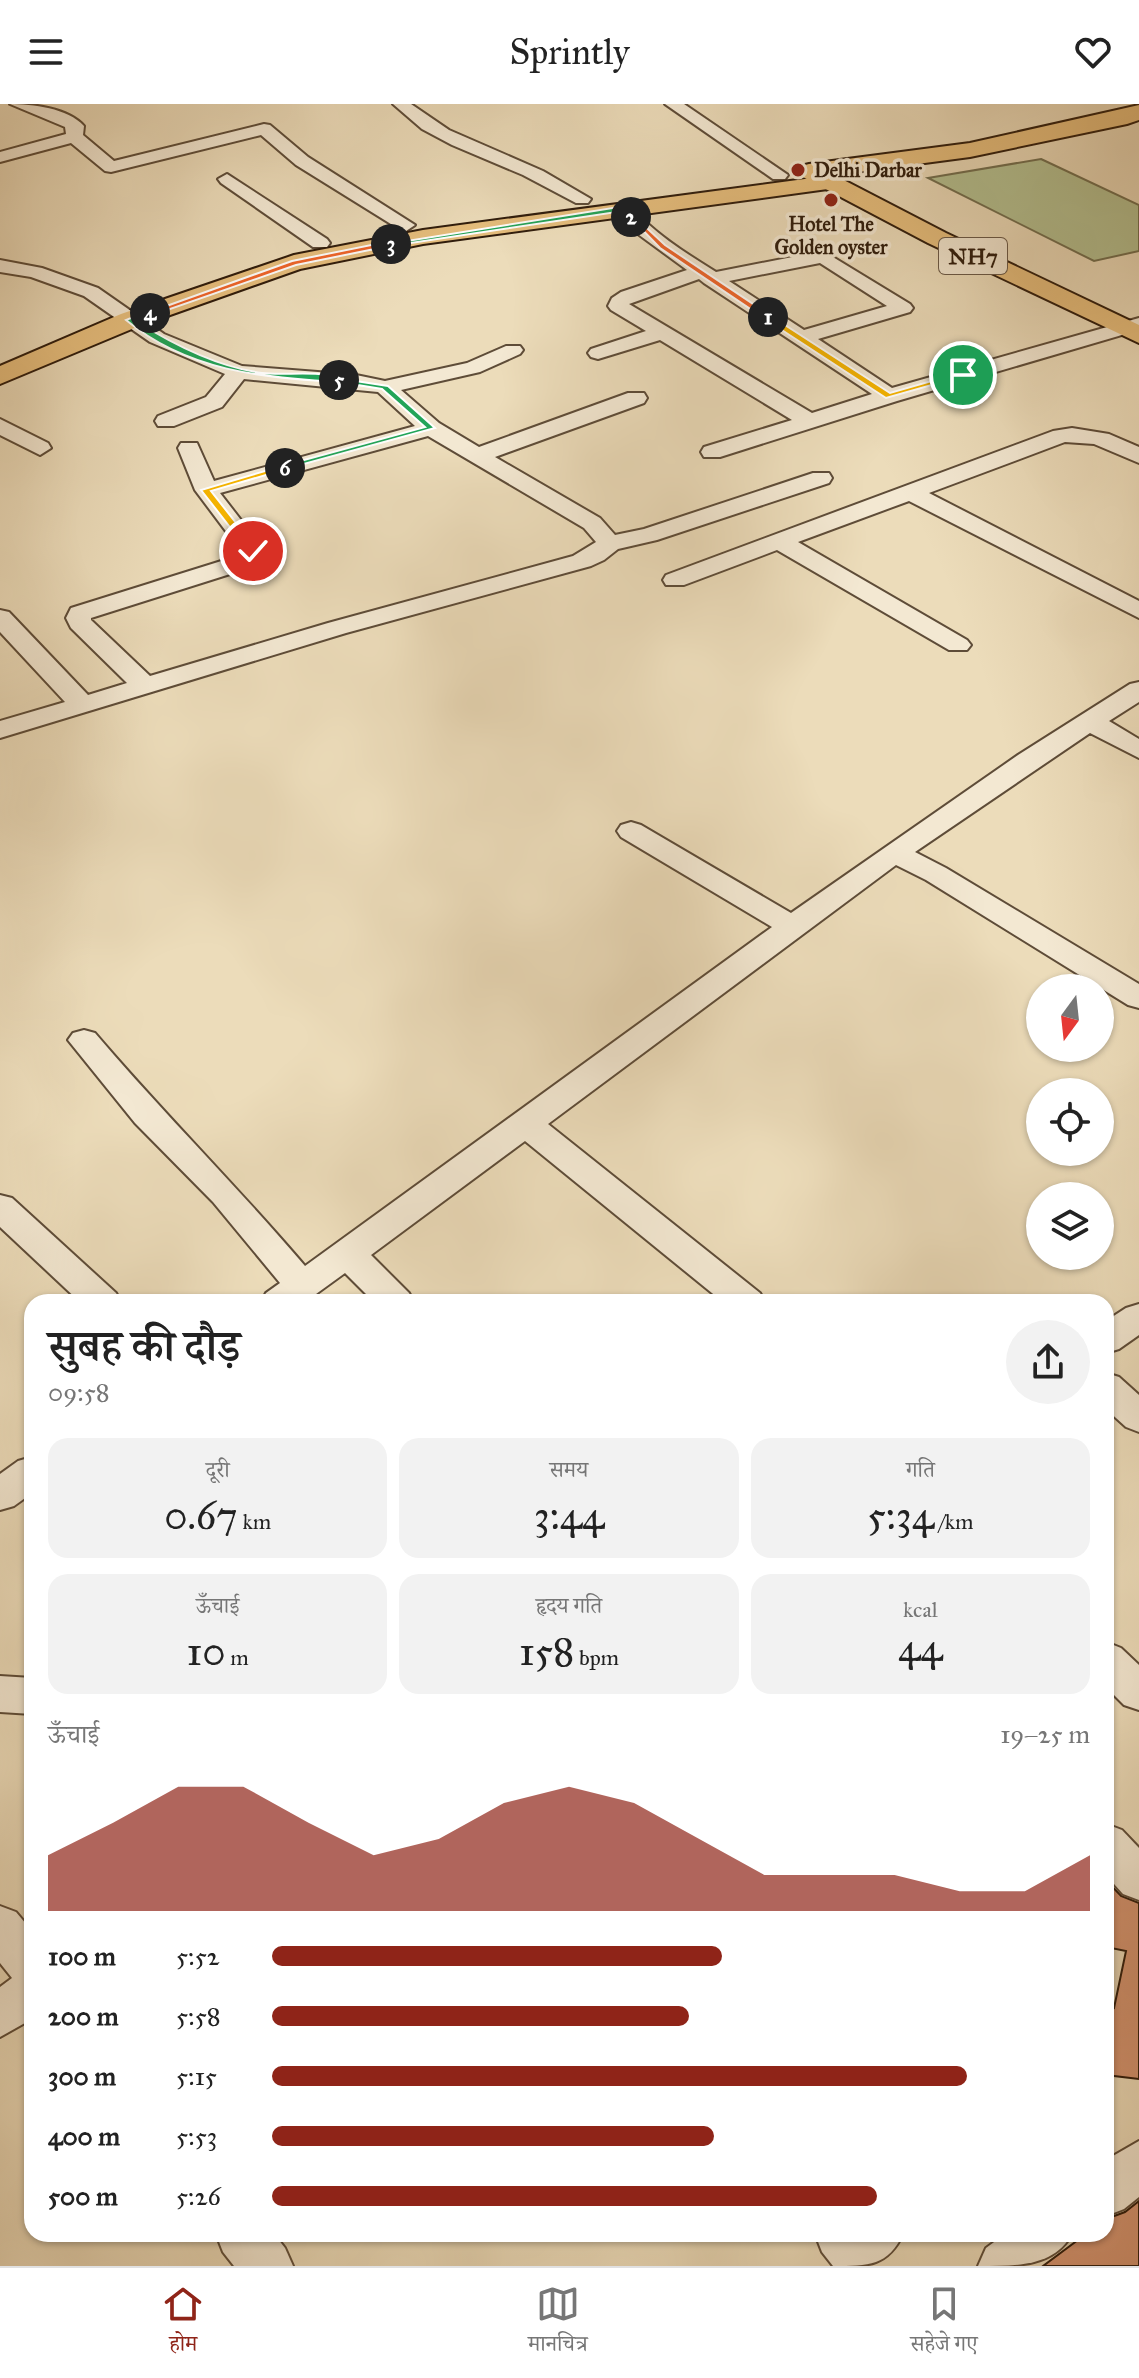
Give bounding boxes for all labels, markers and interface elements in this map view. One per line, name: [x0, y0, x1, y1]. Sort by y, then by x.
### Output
icon: menu: [24, 30, 68, 74]
text: Sprintly: [509, 30, 630, 74]
icon: heart: [1071, 30, 1115, 74]
place label: Delhi Darbar: [814, 158, 922, 182]
marker: Delhi Darbar: [789, 161, 807, 179]
marker: Hotel The Golden oyster: [822, 191, 840, 209]
pin: 2: [611, 197, 651, 237]
text: 2: [626, 203, 636, 230]
place label: Hotel The Golden oyster: [774, 212, 888, 260]
pin: 3: [371, 224, 411, 264]
text: 3: [387, 230, 395, 257]
road number: NH7: [939, 238, 1007, 274]
pin: 4: [130, 293, 170, 333]
pin: 1: [748, 297, 788, 337]
text: 4: [144, 299, 156, 326]
text: 1: [764, 303, 772, 330]
pin: [929, 341, 997, 409]
icon: arrive: [941, 353, 985, 397]
pin: 5: [319, 360, 359, 400]
text: 5: [334, 366, 344, 393]
pin: 6: [265, 448, 305, 488]
text: 6: [279, 454, 291, 481]
pin: [219, 517, 287, 585]
icon: check: [231, 529, 275, 573]
north arrow: [1026, 974, 1114, 1062]
map controls: [1026, 974, 1114, 1270]
button: locate: [1026, 1078, 1114, 1166]
button: layers: [1026, 1182, 1114, 1270]
text: सुबह की दौड़: [48, 1319, 240, 1373]
button: share: [1006, 1320, 1090, 1404]
text: 09:58: [48, 1376, 110, 1408]
text: दूरी: [206, 1456, 230, 1483]
text: समय: [550, 1456, 588, 1483]
text: गति: [906, 1456, 935, 1483]
text: 0.67: [164, 1491, 238, 1540]
text: 3:44: [534, 1491, 604, 1540]
text: 5:34: [867, 1491, 934, 1540]
text: km: [238, 1508, 271, 1535]
text: /km: [934, 1508, 973, 1535]
text: ऊँचाई: [196, 1592, 239, 1619]
text: हृदय गति: [536, 1592, 602, 1619]
text: kcal: [903, 1596, 938, 1623]
text: 44: [898, 1623, 943, 1672]
text: 10: [187, 1627, 226, 1676]
text: 158: [519, 1627, 574, 1676]
text: m: [226, 1644, 249, 1671]
text: bpm: [574, 1644, 619, 1671]
text: ऊँचाई: [48, 1718, 99, 1750]
text: 19–25 m: [1000, 1718, 1090, 1750]
text: 100 m: [48, 1940, 116, 1972]
text: 5:52: [176, 1940, 220, 1972]
text: 200 m: [48, 2000, 119, 2032]
text: 5:58: [176, 2000, 221, 2032]
text: 300 m: [48, 2060, 116, 2092]
text: 5:15: [176, 2060, 217, 2092]
text: 400 m: [48, 2120, 120, 2152]
text: 5:53: [176, 2120, 217, 2152]
text: 500 m: [48, 2180, 118, 2212]
text: 5:26: [176, 2180, 221, 2212]
tab: होम: [161, 2282, 205, 2365]
tab: मानचित्र: [528, 2282, 588, 2365]
tab: सहेजे गए: [910, 2282, 978, 2365]

